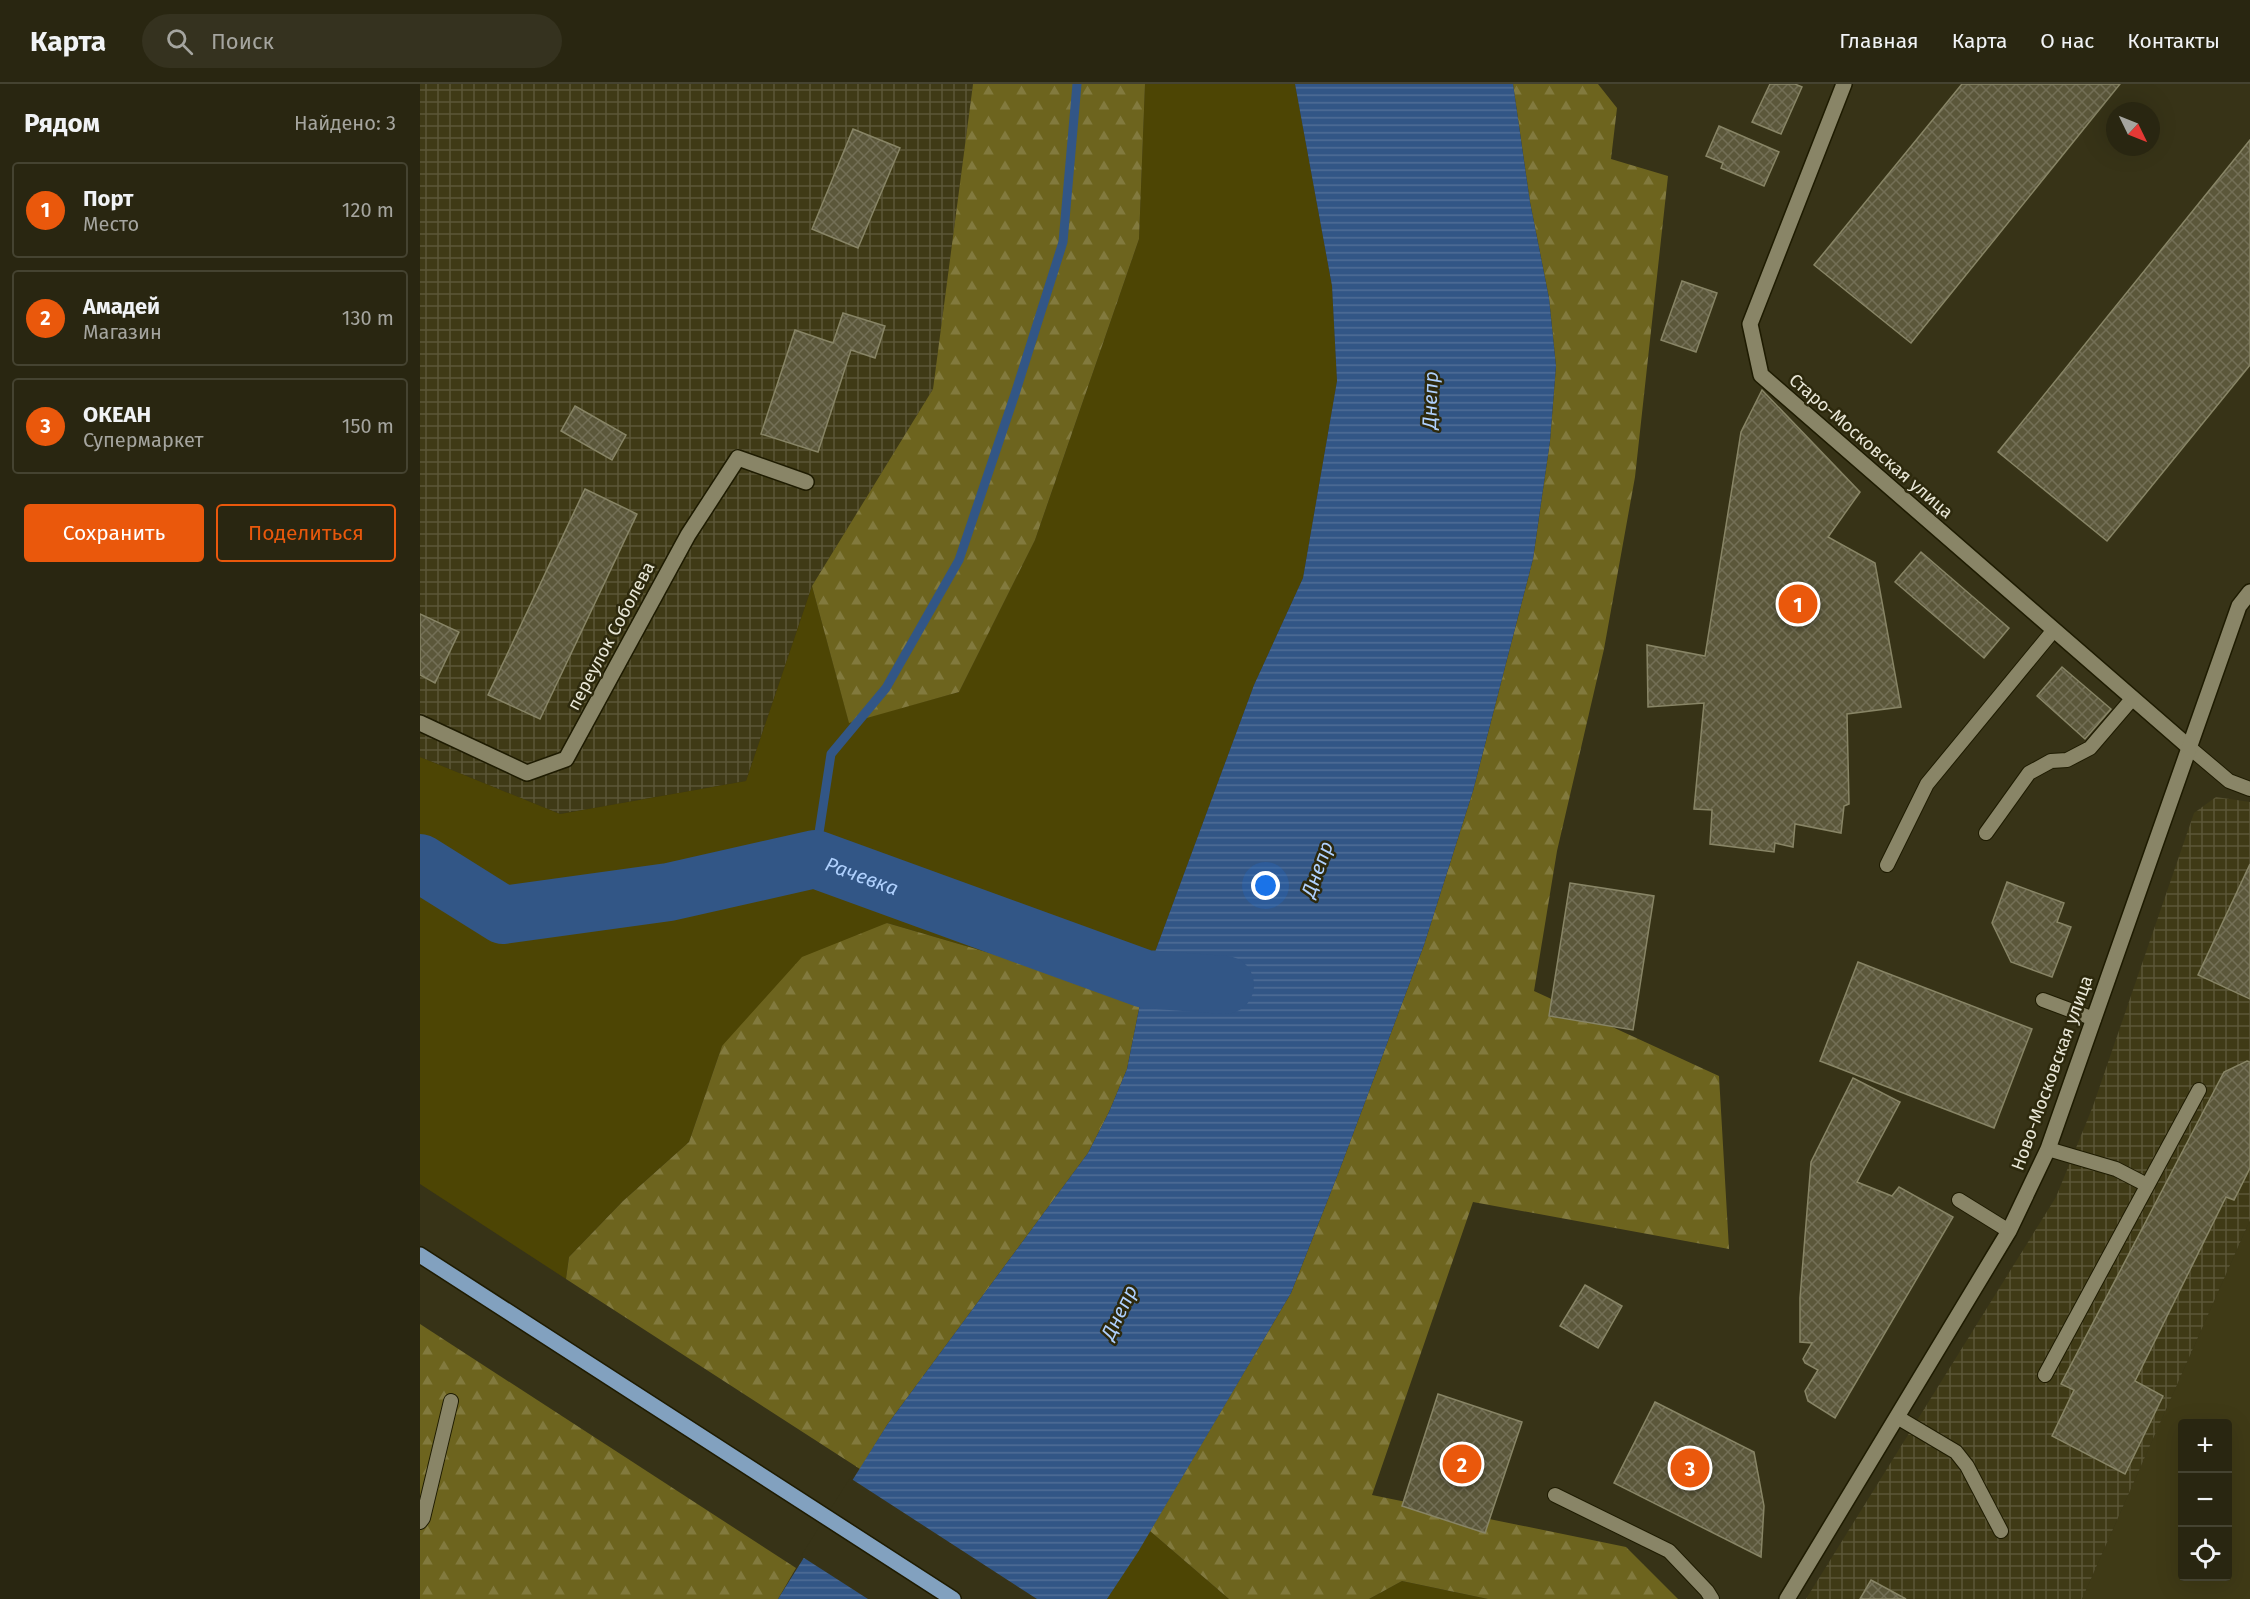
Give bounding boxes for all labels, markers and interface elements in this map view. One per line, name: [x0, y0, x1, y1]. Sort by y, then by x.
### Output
search box: [142, 14, 562, 68]
text: Карта: [30, 25, 106, 58]
icon: search: [163, 25, 196, 58]
text: Поиск: [211, 28, 274, 55]
text: Главная: [1839, 28, 1919, 54]
text: Карта: [1952, 28, 2007, 54]
text: О нас: [2040, 28, 2094, 54]
text: Контакты: [2127, 28, 2220, 54]
north arrow: [2106, 102, 2160, 156]
text: Рядом: [24, 108, 100, 139]
text: Найдено: 3: [294, 111, 396, 135]
text: Порт: [83, 185, 133, 212]
text: 1: [41, 198, 50, 222]
text: 120 m: [342, 198, 394, 222]
text: Место: [83, 212, 139, 236]
text: Амадей: [83, 293, 160, 320]
text: 2: [40, 306, 51, 330]
text: 130 m: [342, 306, 394, 330]
text: Магазин: [83, 320, 162, 344]
street label: Старо-Московская улица: [1785, 369, 1957, 523]
water label: Днепр: [1417, 371, 1443, 431]
text: ОКЕАН: [83, 401, 151, 428]
text: 3: [40, 414, 51, 438]
text: 150 m: [342, 414, 394, 438]
text: Супермаркет: [83, 428, 203, 452]
button: Сохранить: [24, 504, 204, 562]
button: Поделиться: [216, 504, 396, 562]
street label: переулок Соболева: [562, 558, 660, 714]
pin: 1: [1778, 582, 1818, 626]
water label: Днепр: [1295, 838, 1338, 902]
water label: Рачевка: [822, 852, 902, 900]
your location: [1251, 871, 1280, 900]
street label: Ново-Московская улица: [2006, 973, 2098, 1173]
water label: Днепр: [1095, 1281, 1142, 1345]
map controls: [2178, 1419, 2232, 1581]
button: +: [2178, 1419, 2232, 1473]
pin: 2: [1442, 1442, 1482, 1486]
pin: 3: [1670, 1446, 1710, 1490]
button: −: [2178, 1473, 2232, 1527]
button: locate: [2178, 1527, 2232, 1581]

